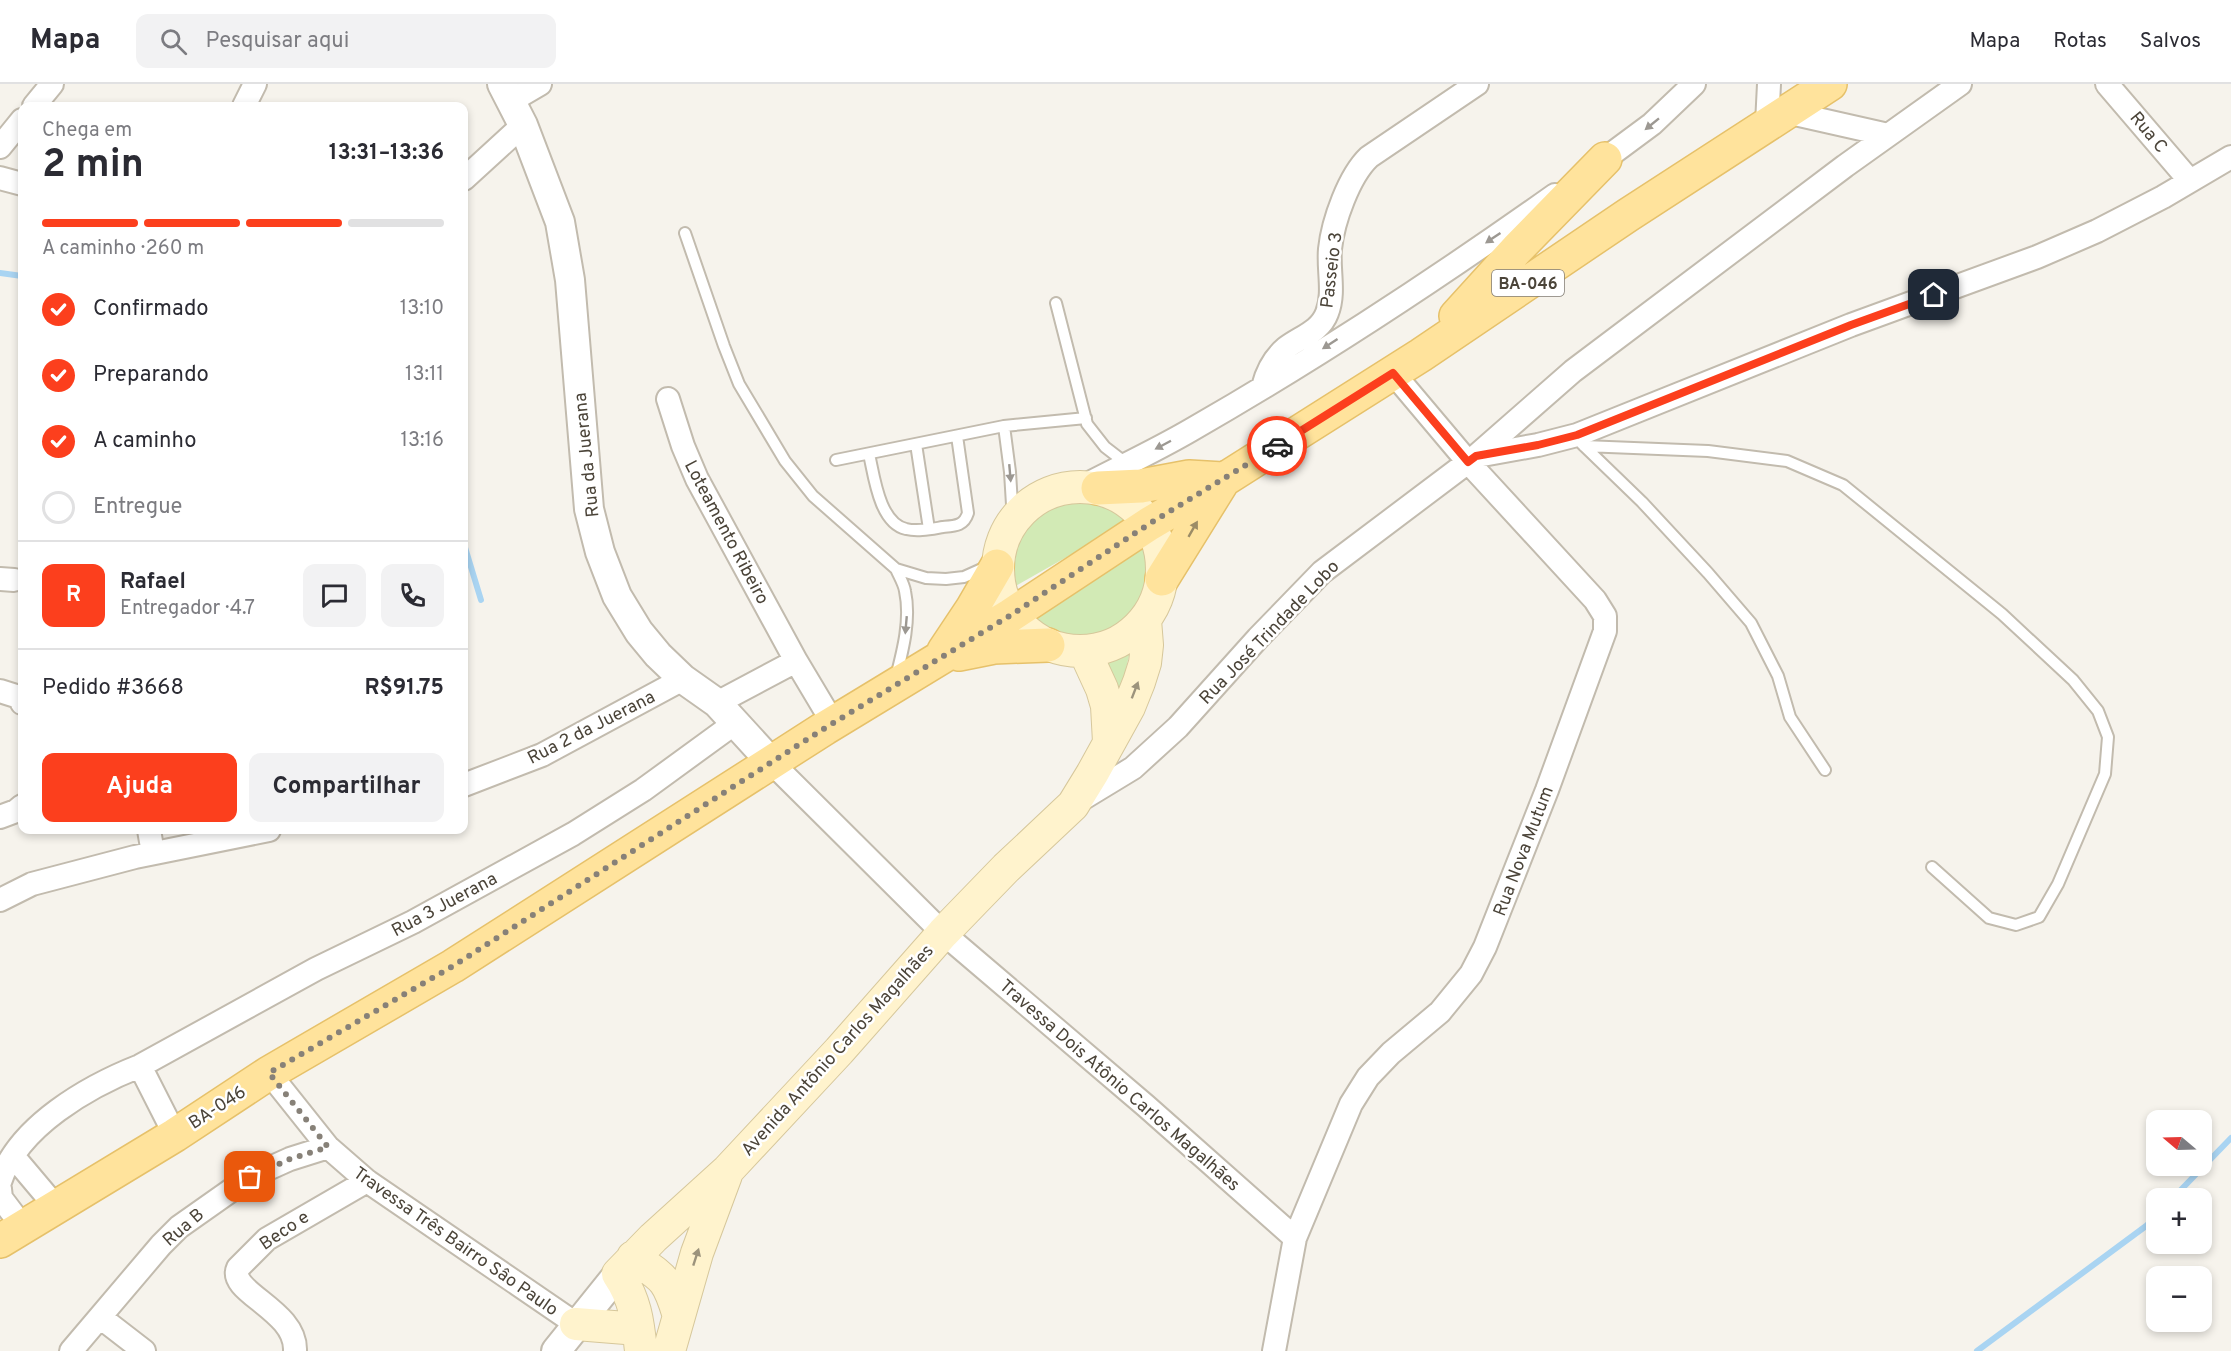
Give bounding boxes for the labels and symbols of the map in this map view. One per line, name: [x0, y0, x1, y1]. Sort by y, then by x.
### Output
street label: Rua C: [2124, 107, 2172, 158]
one-way arrow: [1644, 117, 1659, 130]
street label: Passeio 3: [1316, 231, 1349, 310]
one-way arrow: [1485, 232, 1501, 243]
pin: [1908, 269, 1959, 320]
road number: BA-046: [1492, 270, 1564, 296]
one-way arrow: [1322, 339, 1338, 350]
street label: Rua da Juerana: [570, 391, 605, 518]
courier: [1247, 416, 1307, 476]
one-way arrow: [1154, 440, 1171, 450]
street label: Loteamento Ribeiro: [678, 457, 773, 609]
one-way arrow: [1005, 464, 1015, 483]
one-way arrow: [1187, 521, 1198, 537]
street label: Rua José Trindade Lobo: [1195, 556, 1345, 710]
one-way arrow: [901, 616, 910, 635]
one-way arrow: [1130, 681, 1140, 699]
street label: Rua 2 da Juerana: [524, 686, 659, 770]
street label: Rua Nova Mutum: [1489, 783, 1560, 920]
street label: Rua 3 Juerana: [388, 868, 502, 943]
street label: Avenida Antônio Carlos Magalhães: [737, 940, 939, 1162]
street label: Travessa Dois Atônio Carlos Magalhães: [994, 975, 1244, 1197]
street label: BA-046: [185, 1081, 251, 1135]
north arrow: [2146, 1110, 2212, 1176]
pin: [224, 1151, 275, 1202]
street label: Travessa Três Bairro Sâo Paulo: [348, 1162, 562, 1322]
street label: Rua B: [159, 1204, 209, 1252]
street label: Beco e: [256, 1206, 314, 1256]
one-way arrow: [691, 1248, 701, 1266]

